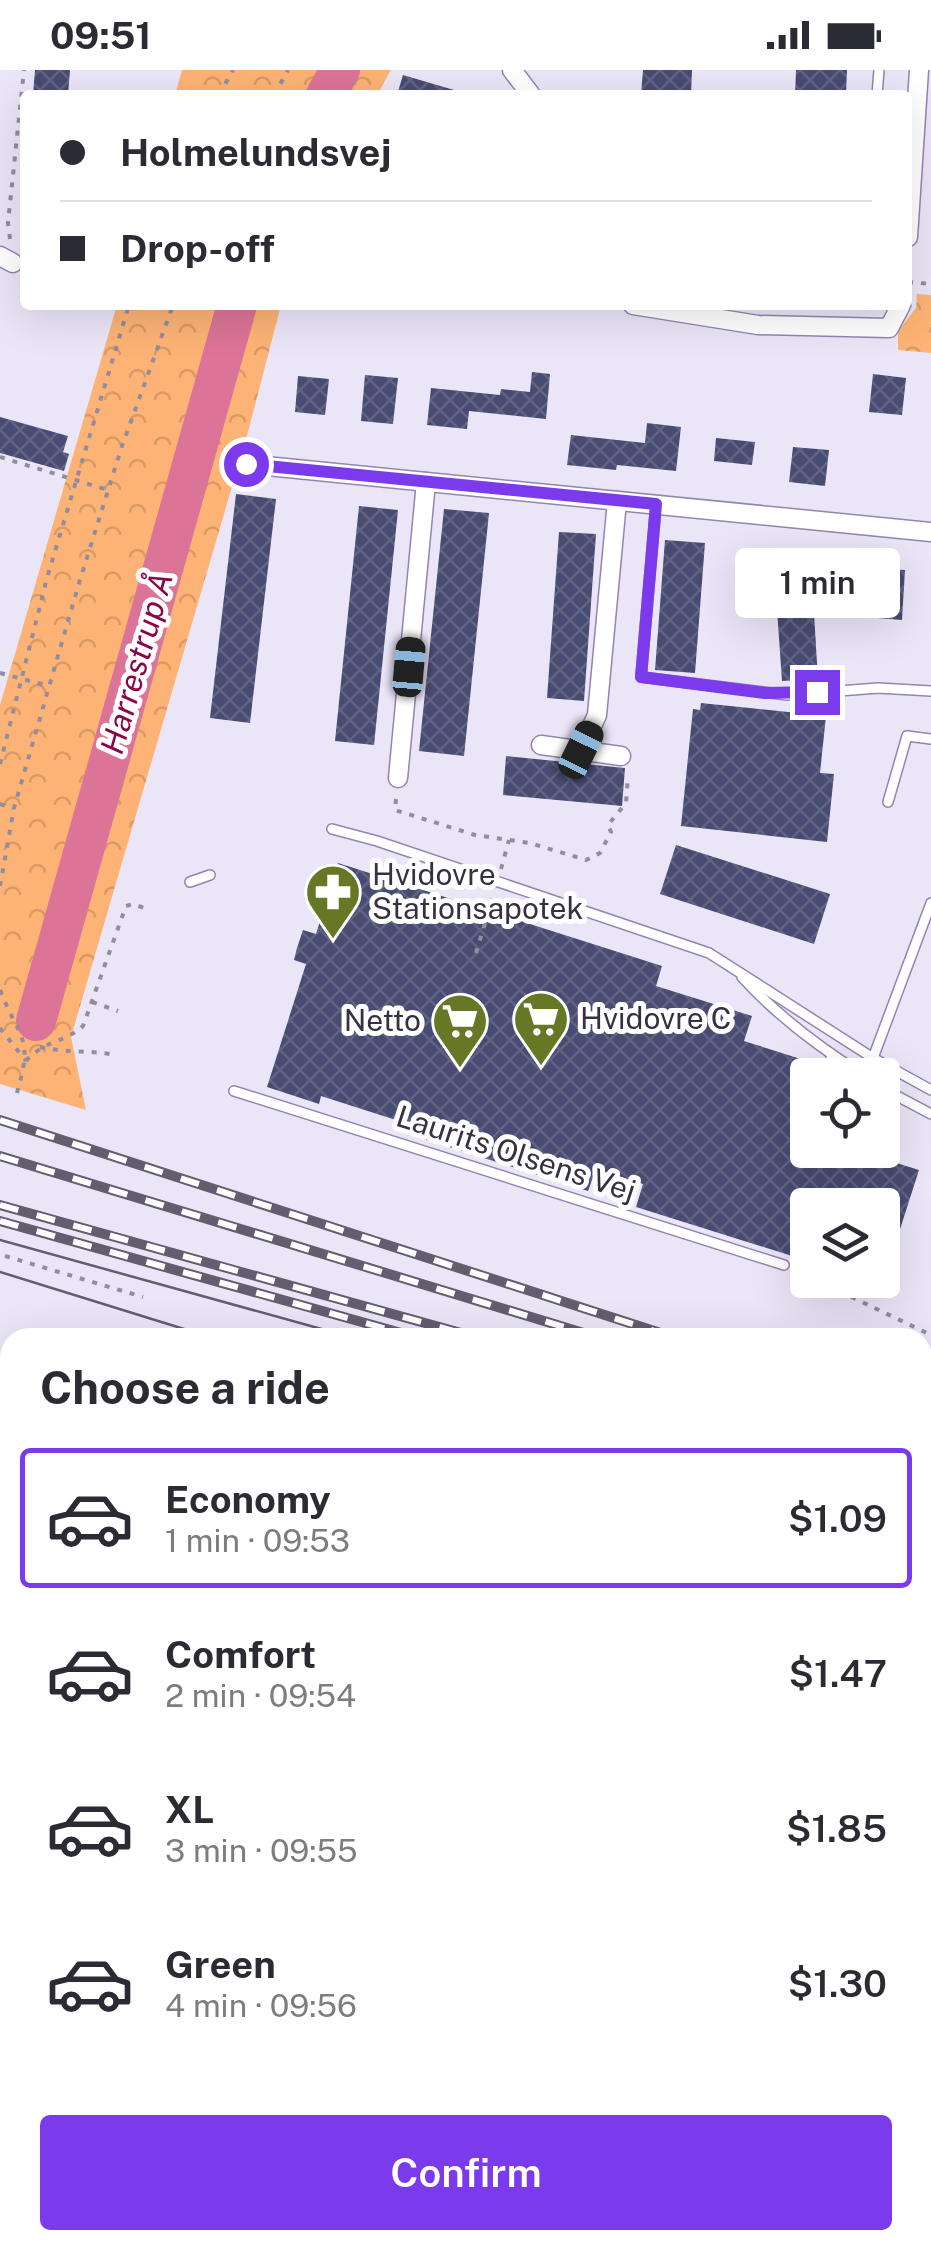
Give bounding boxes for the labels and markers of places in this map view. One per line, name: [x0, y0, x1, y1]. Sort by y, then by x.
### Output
place label: Hvidovre Stationsapotek: [372, 856, 583, 926]
pharmacy icon: Hvidovre Stationsapotek: [303, 862, 363, 941]
supermarket icon: Hvidovre C: [511, 989, 571, 1068]
supermarket icon: Netto: [430, 991, 490, 1070]
place label: Hvidovre C: [580, 1000, 731, 1036]
place label: Netto: [344, 1002, 421, 1038]

